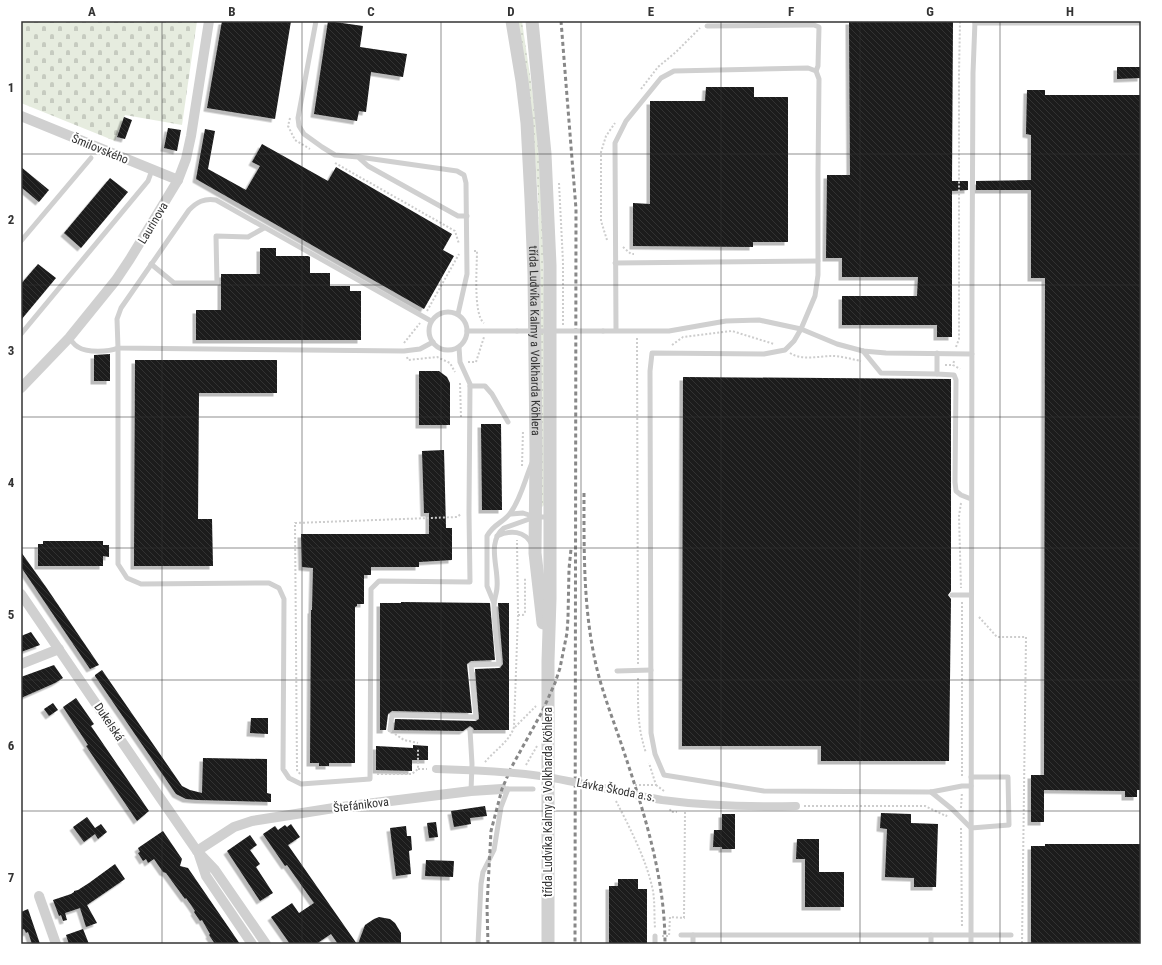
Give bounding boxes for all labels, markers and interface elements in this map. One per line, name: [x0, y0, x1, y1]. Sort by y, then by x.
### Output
text: A: [88, 4, 96, 19]
text: B: [228, 4, 236, 19]
text: C: [367, 4, 375, 19]
text: D: [507, 4, 515, 19]
text: E: [648, 4, 655, 19]
text: F: [788, 4, 794, 19]
text: G: [926, 4, 934, 19]
text: H: [1066, 4, 1074, 19]
text: 1: [8, 80, 14, 95]
street label: Šmilovského: [70, 130, 131, 167]
street label: Laurinova: [135, 199, 171, 246]
text: 2: [8, 212, 15, 227]
street label: třída Ludvíka Kalmy a Volkharda Köhlera: [526, 245, 543, 436]
text: 3: [8, 343, 14, 358]
text: 4: [8, 475, 15, 490]
text: 5: [8, 607, 15, 622]
street label: Dukelská: [91, 700, 127, 744]
street label: třída Ludvíka Kalmy a Volkharda Köhlera: [541, 707, 555, 897]
text: 6: [8, 738, 15, 753]
street label: Lávka Škoda a.s.: [575, 775, 657, 805]
street label: Štefánikova: [332, 794, 390, 815]
text: 7: [8, 870, 15, 885]

